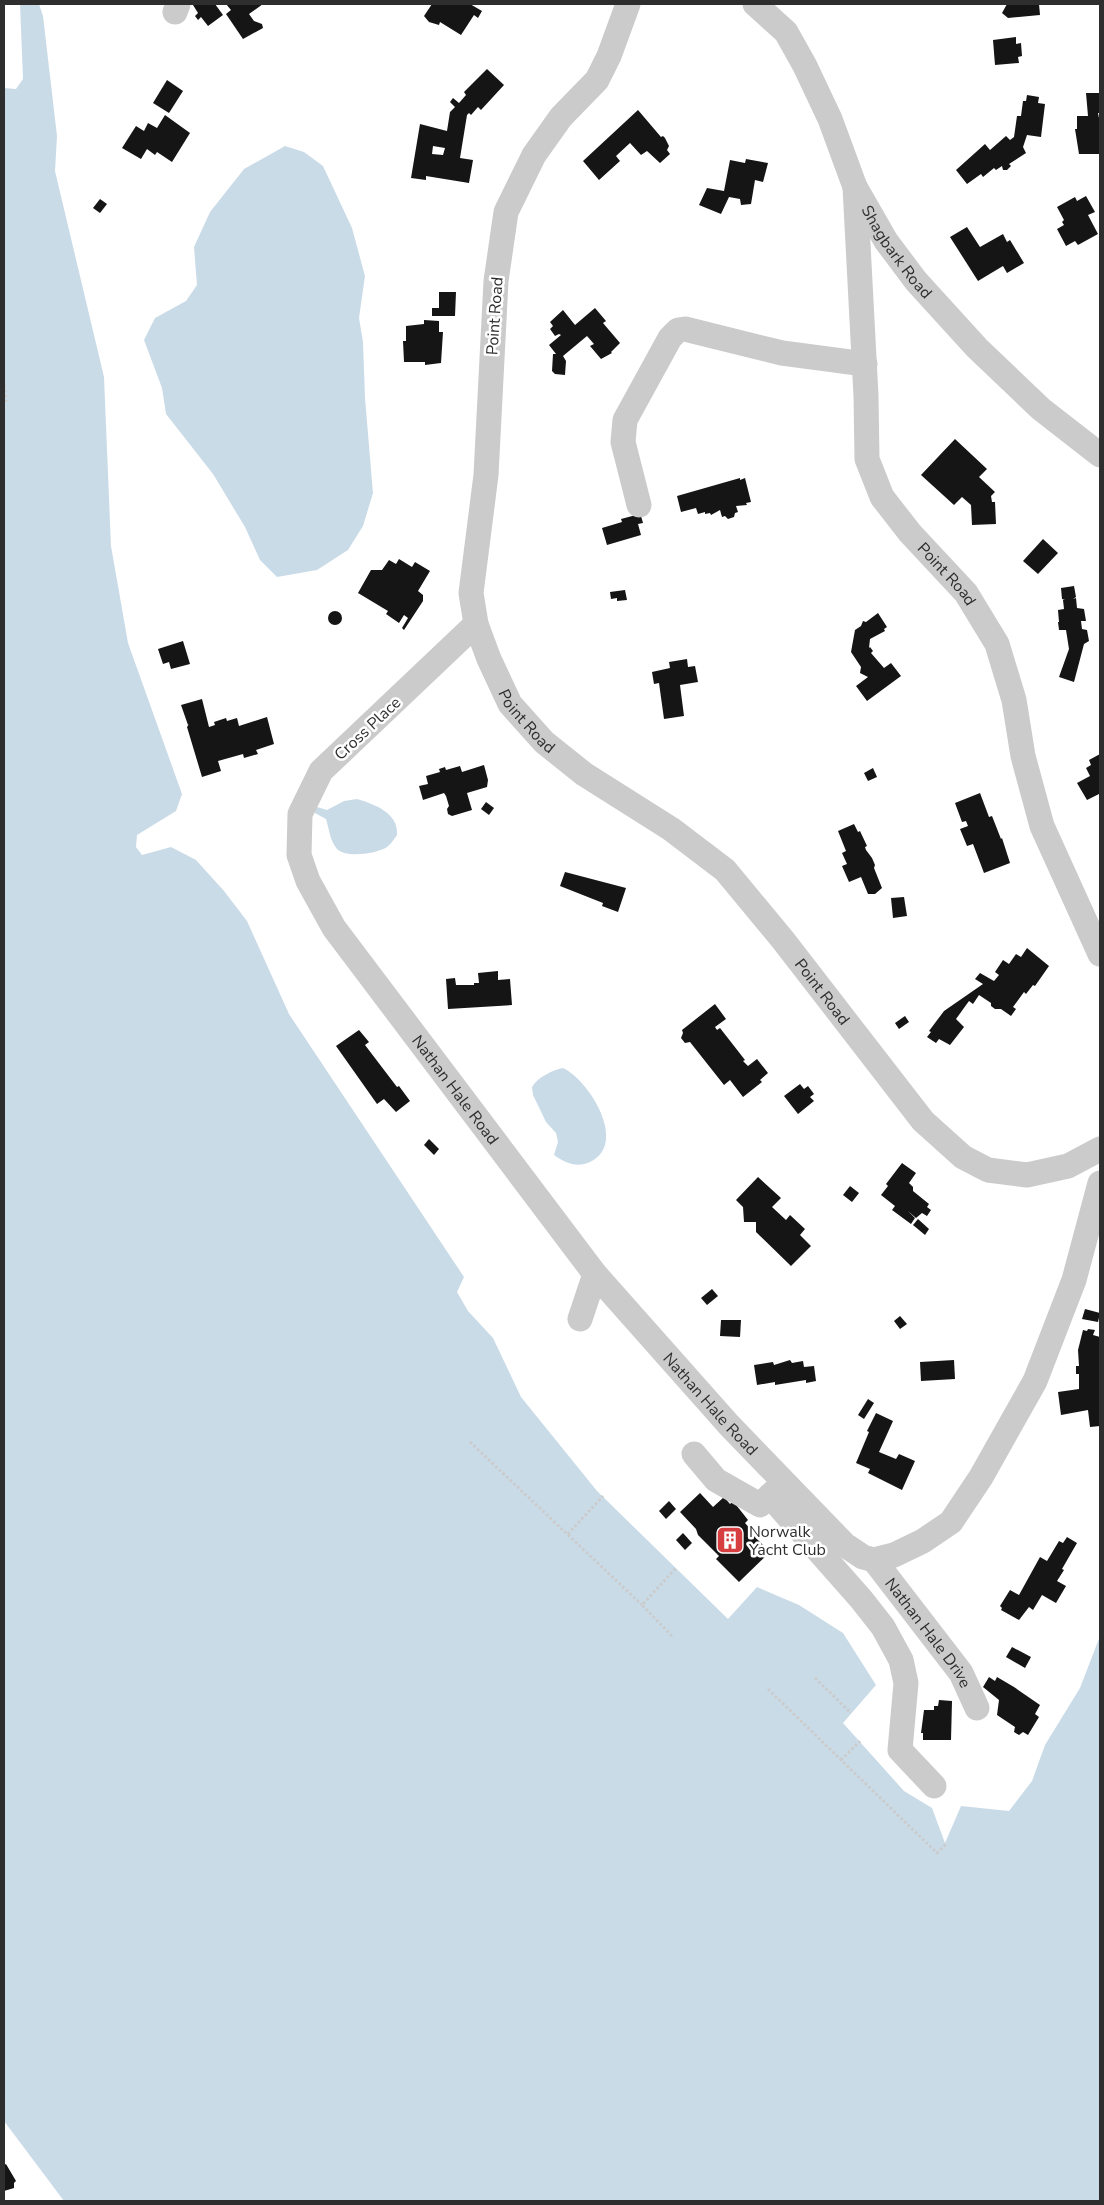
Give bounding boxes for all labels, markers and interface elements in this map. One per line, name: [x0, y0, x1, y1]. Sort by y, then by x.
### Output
street label: Shagbark Road: [856, 201, 937, 304]
street label: Point Road: [481, 276, 509, 356]
street label: Point Road: [912, 538, 981, 610]
street label: Point Road: [493, 686, 560, 759]
street label: Cross Place: [329, 692, 406, 765]
street label: Point Road: [789, 954, 855, 1030]
street label: Nathan Hale Road: [407, 1031, 504, 1149]
street label: Nathan Hale Road: [658, 1348, 763, 1461]
place label: Norwalk Yacht Club: [748, 1521, 826, 1561]
building icon: Norwalk Yacht Club: [715, 1525, 745, 1555]
street label: Nathan Hale Drive: [880, 1573, 976, 1691]

